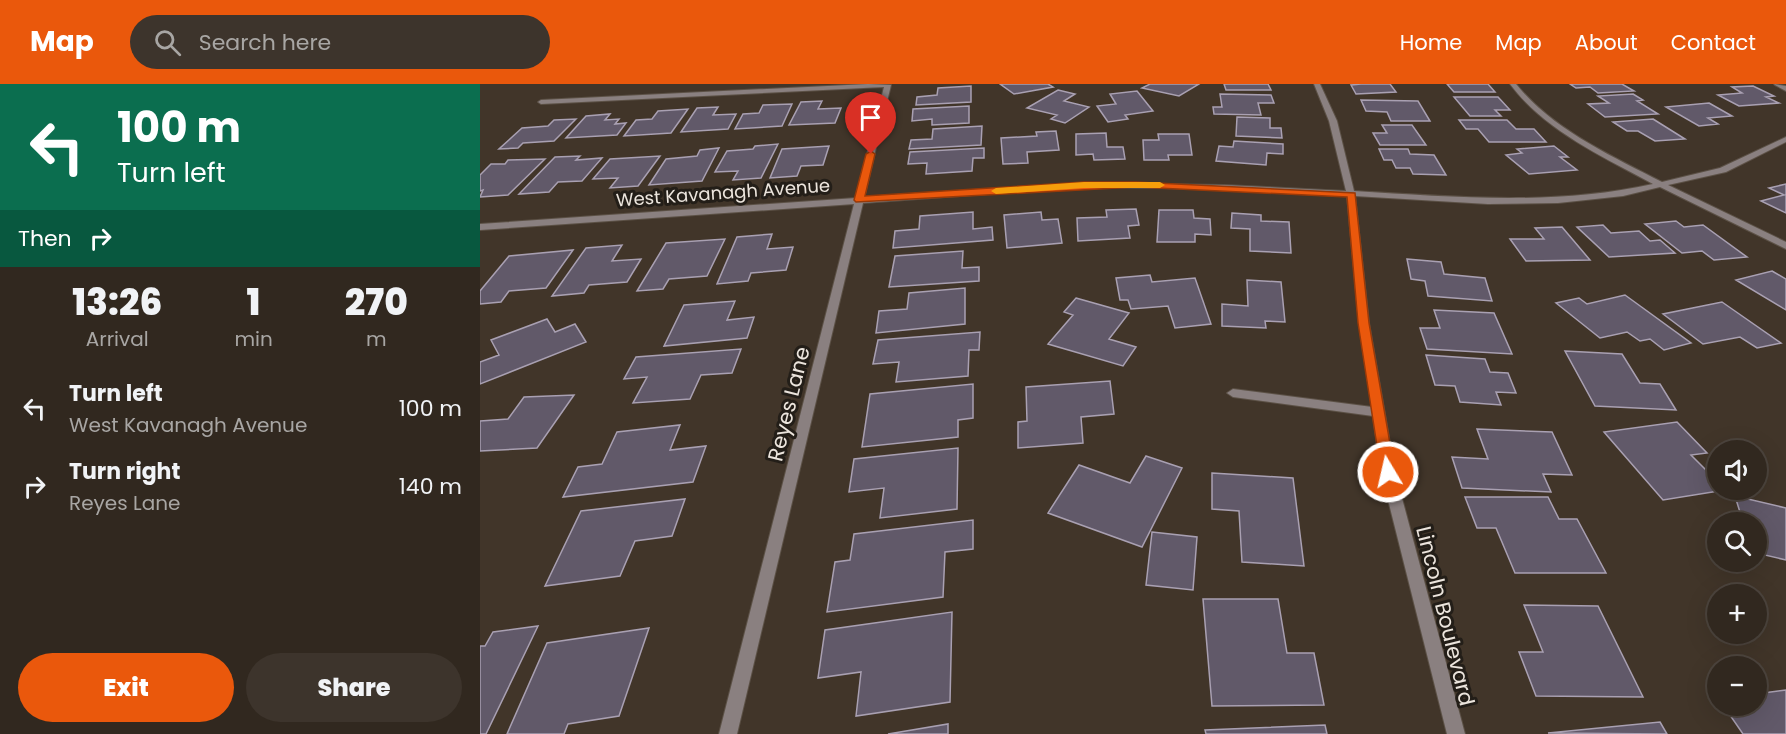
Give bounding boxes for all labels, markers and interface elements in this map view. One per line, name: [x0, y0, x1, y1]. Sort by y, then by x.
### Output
search box: [130, 15, 550, 69]
text: Map: [30, 22, 94, 61]
icon: search: [151, 26, 184, 59]
text: Search here: [199, 27, 331, 58]
text: Home: [1400, 28, 1462, 57]
text: Map: [1495, 28, 1542, 57]
text: About: [1575, 28, 1638, 57]
text: Contact: [1671, 28, 1756, 57]
pin: [845, 92, 896, 154]
text: 100 m: [117, 98, 241, 157]
icon: arrive: [854, 101, 887, 134]
icon: left: [18, 108, 96, 186]
text: Turn left: [117, 154, 226, 191]
street label: West Kavanagh Avenue: [615, 173, 831, 212]
icon: right: [84, 222, 117, 255]
text: Then: [18, 223, 72, 254]
text: 13:26: [72, 277, 162, 328]
text: 1: [247, 277, 261, 328]
text: 270: [345, 277, 408, 328]
text: Arrival: [86, 325, 149, 353]
text: min: [234, 325, 273, 353]
text: m: [366, 325, 387, 353]
street label: Reyes Lane: [760, 344, 817, 464]
text: Turn left: [69, 378, 163, 409]
icon: left: [18, 392, 51, 425]
text: 100 m: [399, 393, 462, 424]
text: West Kavanagh Avenue: [69, 411, 307, 439]
position arrow: [1356, 440, 1420, 504]
map controls: [1707, 440, 1767, 716]
button: sound: [1707, 440, 1767, 500]
text: Turn right: [69, 456, 180, 487]
icon: right: [18, 470, 51, 503]
text: 140 m: [399, 471, 462, 502]
text: Reyes Lane: [69, 489, 180, 517]
button: search: [1707, 512, 1767, 572]
street label: Lincoln Boulevard: [1409, 523, 1482, 709]
button: +: [1707, 584, 1767, 644]
button: Exit: [18, 653, 234, 722]
button: Share: [246, 653, 462, 722]
button: −: [1707, 656, 1767, 716]

